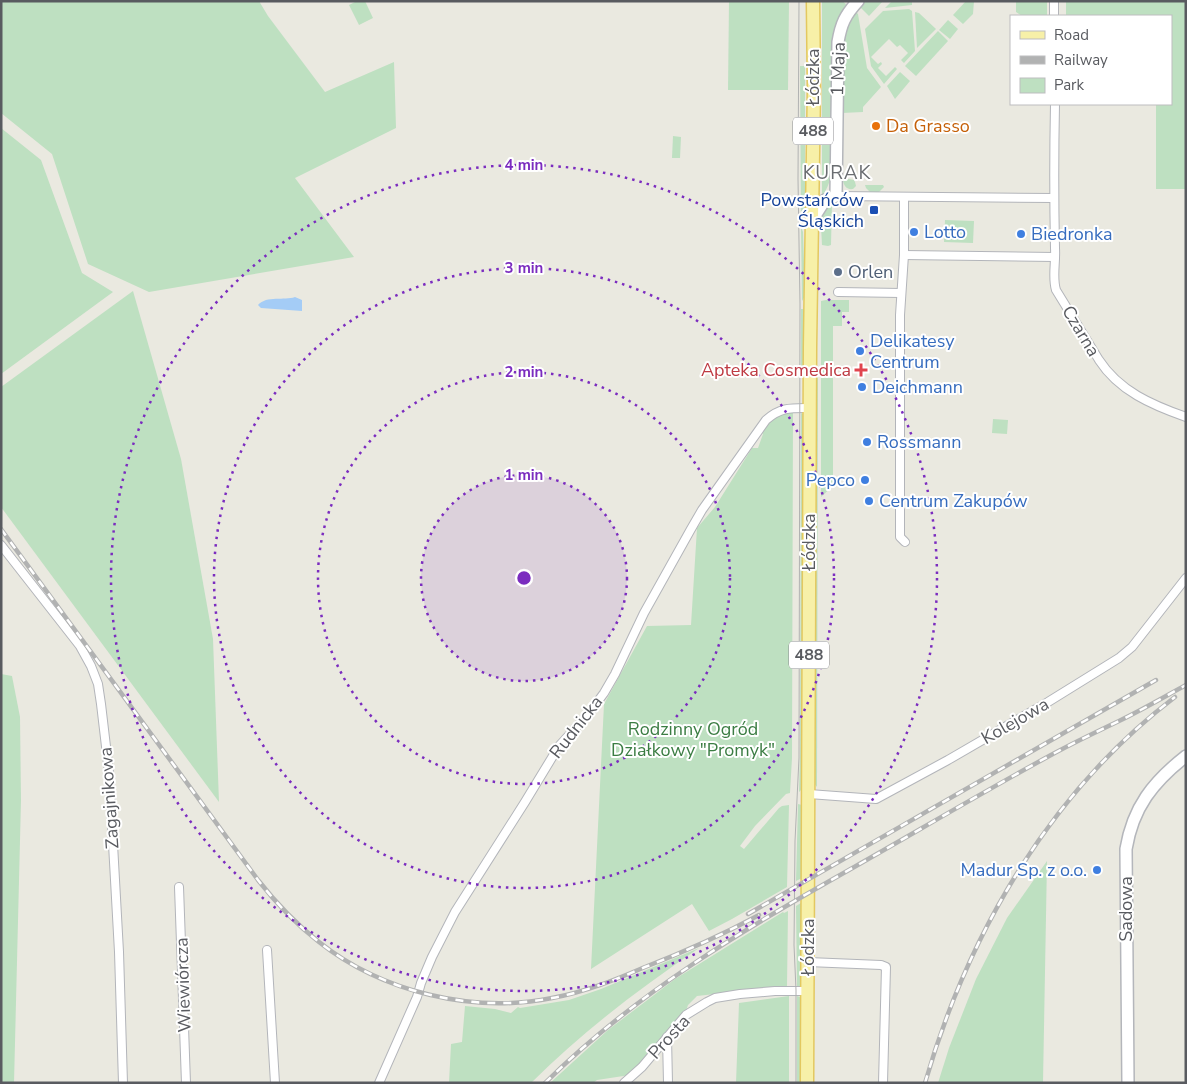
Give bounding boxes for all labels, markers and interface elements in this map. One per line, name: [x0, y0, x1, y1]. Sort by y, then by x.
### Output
legend: [1010, 15, 1172, 105]
text: Road: [1054, 25, 1089, 45]
street label: 1 Maja: [825, 42, 851, 96]
street label: Łódzka: [801, 49, 825, 106]
text: Railway: [1054, 50, 1108, 70]
text: Park: [1054, 75, 1084, 95]
place label: Da Grasso: [886, 114, 970, 138]
road number: 488: [793, 118, 833, 144]
marker: Da Grasso: [870, 120, 882, 132]
text: 4 min: [505, 155, 543, 175]
district label: KURAK: [803, 160, 871, 186]
place label: Powstańców Śląskich: [760, 188, 864, 233]
marker: Powstańców Śląskich: [868, 204, 880, 216]
place label: Lotto: [924, 220, 966, 244]
place label: Biedronka: [1031, 222, 1112, 246]
marker: Lotto: [908, 226, 920, 238]
marker: Biedronka: [1015, 228, 1027, 240]
text: 3 min: [505, 258, 543, 278]
place label: Orlen: [848, 260, 893, 284]
marker: Orlen: [832, 266, 844, 278]
street label: Czarna: [1056, 301, 1106, 361]
place label: Delikatesy Centrum: [870, 329, 955, 374]
marker: Delikatesy Centrum: [854, 345, 866, 357]
place label: Apteka Cosmedica: [701, 358, 851, 382]
text: 2 min: [505, 362, 543, 382]
marker: Apteka Cosmedica: [855, 364, 867, 376]
place label: Deichmann: [872, 375, 963, 399]
marker: Deichmann: [856, 381, 868, 393]
place label: Rossmann: [877, 430, 962, 454]
marker: Rossmann: [861, 436, 873, 448]
text: 1 min: [505, 465, 543, 485]
place label: Pepco: [806, 468, 855, 492]
marker: Pepco: [859, 474, 871, 486]
place label: Centrum Zakupów: [879, 489, 1028, 513]
marker: Centrum Zakupów: [863, 495, 875, 507]
street label: Łódzka: [797, 514, 821, 571]
centre of rings: [515, 569, 533, 587]
road number: 488: [789, 642, 829, 668]
street label: Rudnicka: [544, 691, 608, 763]
street label: Kolejowa: [977, 692, 1053, 750]
park label: Rodzinny Ogród Działkowy "Promyk": [611, 717, 775, 762]
street label: Zagajnikowa: [93, 746, 125, 850]
place label: Madur Sp. z o.o.: [960, 858, 1087, 882]
marker: Madur Sp. z o.o.: [1091, 864, 1103, 876]
street label: Sadowa: [1114, 876, 1138, 942]
street label: Łódzka: [796, 919, 820, 976]
street label: Wiewiórcza: [169, 937, 197, 1033]
street label: Prosta: [643, 1010, 695, 1064]

